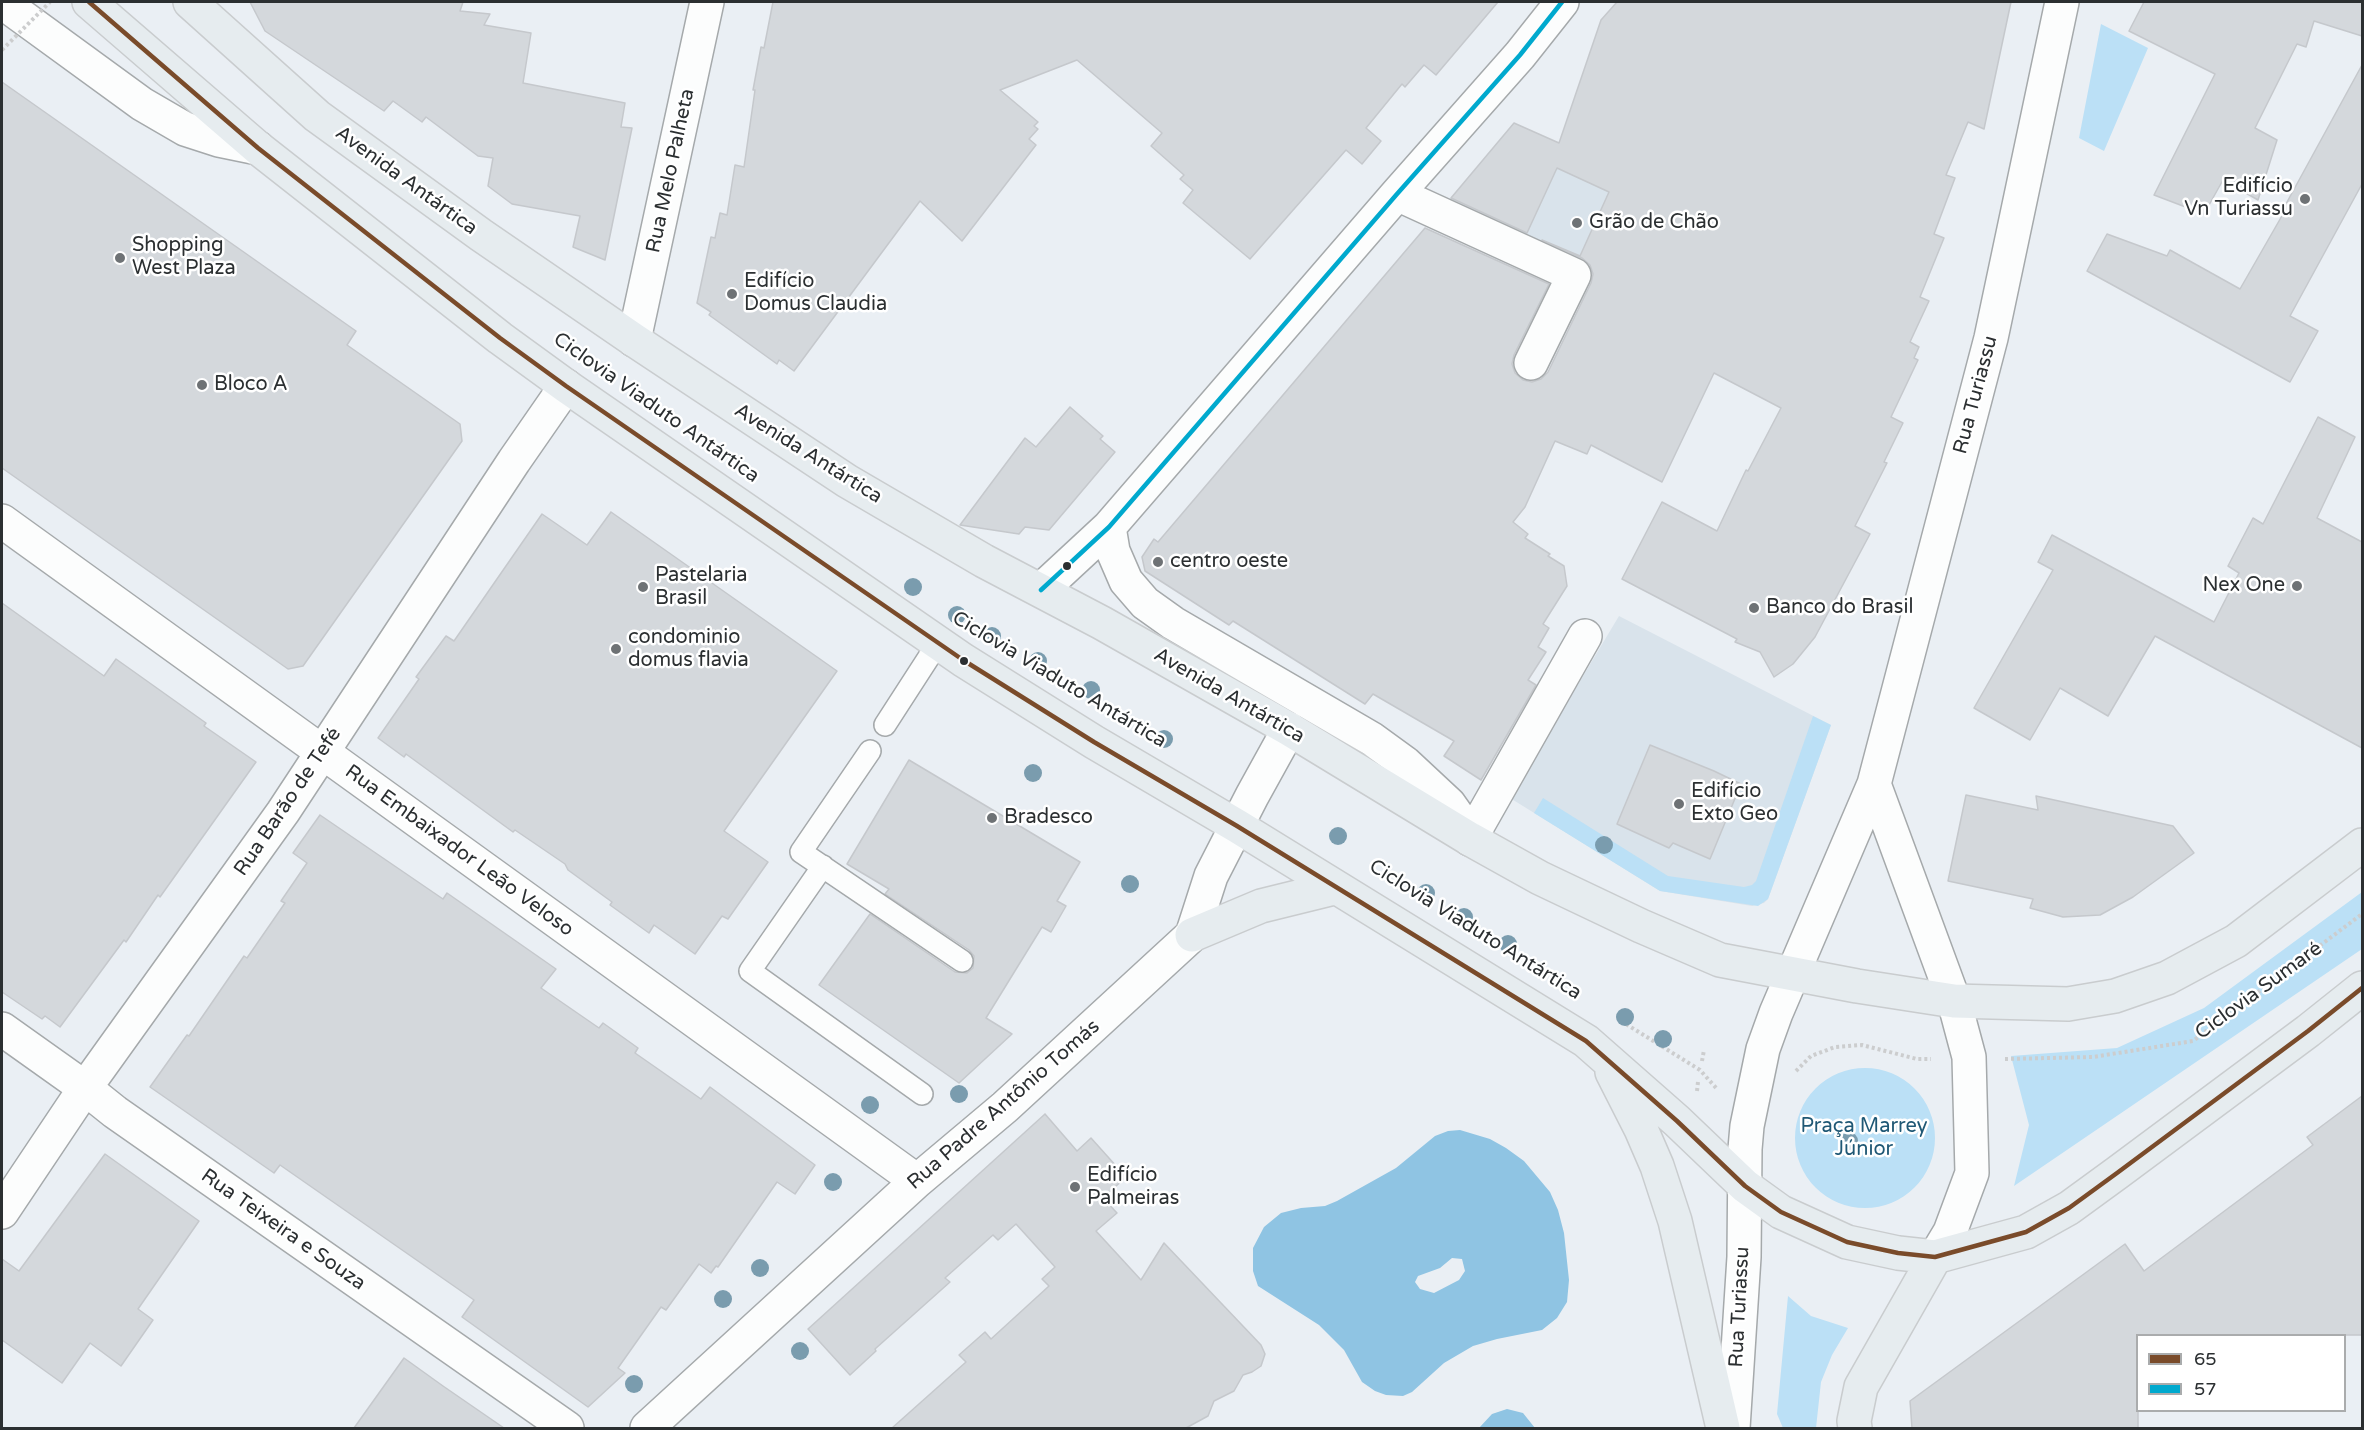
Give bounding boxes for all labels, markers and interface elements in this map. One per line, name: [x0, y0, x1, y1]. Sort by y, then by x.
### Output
street label: Rua Melo Palheta: [642, 87, 700, 255]
street label: Avenida Antártica: [330, 121, 482, 241]
place label: Edifício Vn Turiassu: [2184, 175, 2293, 222]
marker: Edifício Vn Turiassu: [2298, 192, 2312, 206]
place label: Grão de Chão: [1589, 211, 1719, 235]
marker: Grão de Chão: [1570, 216, 1584, 230]
place label: Shopping West Plaza: [132, 234, 236, 281]
marker: Shopping West Plaza: [113, 251, 127, 265]
place label: Edifício Domus Claudia: [744, 270, 887, 317]
marker: Edifício Domus Claudia: [725, 287, 739, 301]
street label: Ciclovia Viaduto Antártica: [548, 328, 764, 488]
street label: Rua Turiassu: [1949, 333, 2003, 457]
place label: Bloco A: [214, 373, 288, 397]
marker: Bloco A: [195, 378, 209, 392]
street label: Avenida Antártica: [730, 399, 886, 509]
place label: centro oeste: [1170, 550, 1288, 574]
marker: centro oeste: [1151, 555, 1165, 569]
unlabelled marker: [1061, 560, 1073, 572]
place label: Pastelaria Brasil: [655, 564, 748, 611]
place label: Nex One: [2202, 574, 2285, 598]
marker: Nex One: [2290, 579, 2304, 593]
marker: Pastelaria Brasil: [636, 580, 650, 594]
place label: Banco do Brasil: [1766, 596, 1913, 620]
marker: Banco do Brasil: [1747, 601, 1761, 615]
street label: Ciclovia Viaduto Antártica: [947, 606, 1171, 754]
place label: condominio domus flavia: [628, 626, 749, 673]
marker: condominio domus flavia: [609, 642, 623, 656]
street label: Avenida Antártica: [1149, 643, 1309, 749]
unlabelled marker: [958, 655, 970, 667]
street label: Rua Barão de Tefé: [229, 723, 347, 881]
street label: Rua Embaixador Leão Veloso: [340, 760, 578, 942]
place label: Edifício Exto Geo: [1691, 780, 1778, 827]
marker: Edifício Exto Geo: [1672, 797, 1686, 811]
place label: Bradesco: [1004, 806, 1093, 830]
marker: Bradesco: [985, 811, 999, 825]
street label: Ciclovia Viaduto Antártica: [1364, 855, 1586, 1005]
street label: Ciclovia Sumaré: [2191, 937, 2327, 1045]
street label: Rua Padre Antônio Tomás: [903, 1015, 1105, 1195]
park label: Praça Marrey Júnior: [1801, 1115, 1927, 1162]
street label: Rua Teixeira e Souza: [196, 1164, 370, 1296]
place label: Edifício Palmeiras: [1087, 1164, 1179, 1211]
marker: Edifício Palmeiras: [1068, 1180, 1082, 1194]
street label: Rua Turiassu: [1725, 1246, 1755, 1368]
legend: [2136, 1334, 2346, 1412]
text: 65: [2194, 1348, 2217, 1370]
text: 57: [2194, 1378, 2217, 1400]

